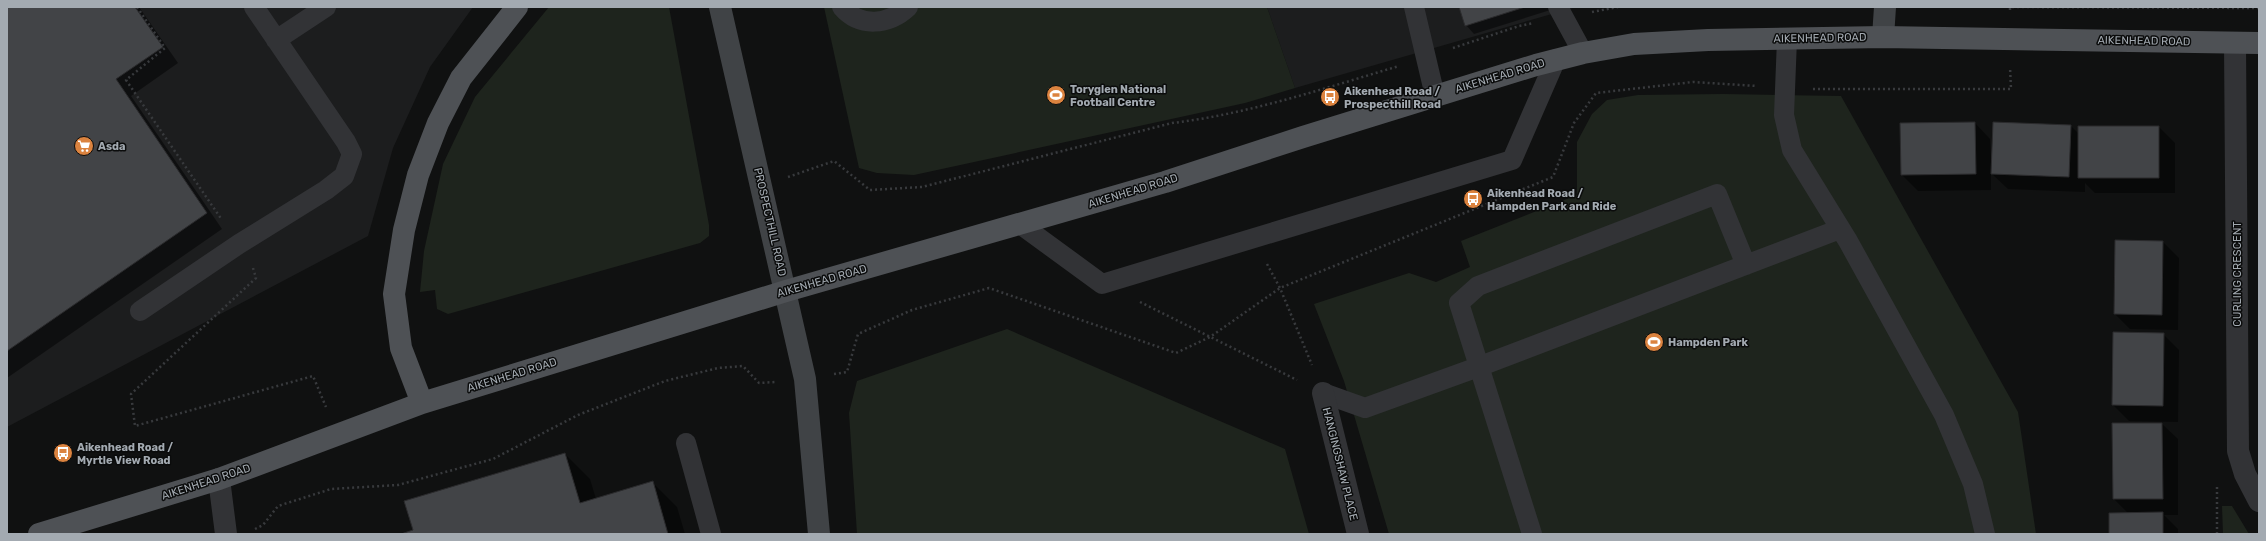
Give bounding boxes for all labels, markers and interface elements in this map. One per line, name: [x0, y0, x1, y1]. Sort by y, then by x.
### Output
street label: AIKENHEAD ROAD: [1773, 31, 1867, 45]
street label: AIKENHEAD ROAD: [2097, 34, 2191, 48]
street label: AIKENHEAD ROAD: [1454, 56, 1546, 96]
place label: Toryglen National Football Centre: [1070, 83, 1166, 109]
sports icon: Toryglen National Football Centre: [1045, 84, 1067, 106]
place label: Aikenhead Road / Prospecthill Road: [1344, 85, 1441, 111]
bus stop icon: Aikenhead Road / Prospecthill Road: [1319, 86, 1341, 108]
supermarket icon: Asda: [73, 135, 95, 157]
place label: Asda: [98, 140, 125, 153]
street label: PROSPECTHILL ROAD: [751, 166, 789, 278]
street label: AIKENHEAD ROAD: [1087, 171, 1179, 211]
place label: Aikenhead Road / Hampden Park and Ride: [1487, 187, 1617, 213]
bus stop icon: Aikenhead Road / Hampden Park and Ride: [1462, 188, 1484, 210]
street label: CURLING CRESCENT: [2231, 221, 2244, 327]
street label: AIKENHEAD ROAD: [776, 262, 868, 300]
sports icon: Hampden Park: [1643, 331, 1665, 353]
place label: Hampden Park: [1668, 336, 1748, 349]
street label: AIKENHEAD ROAD: [466, 355, 558, 395]
street label: HANGINGSHAW PLACE: [1320, 406, 1360, 522]
place label: Aikenhead Road / Myrtle View Road: [77, 441, 173, 467]
bus stop icon: Aikenhead Road / Myrtle View Road: [52, 442, 74, 464]
street label: AIKENHEAD ROAD: [160, 461, 252, 503]

